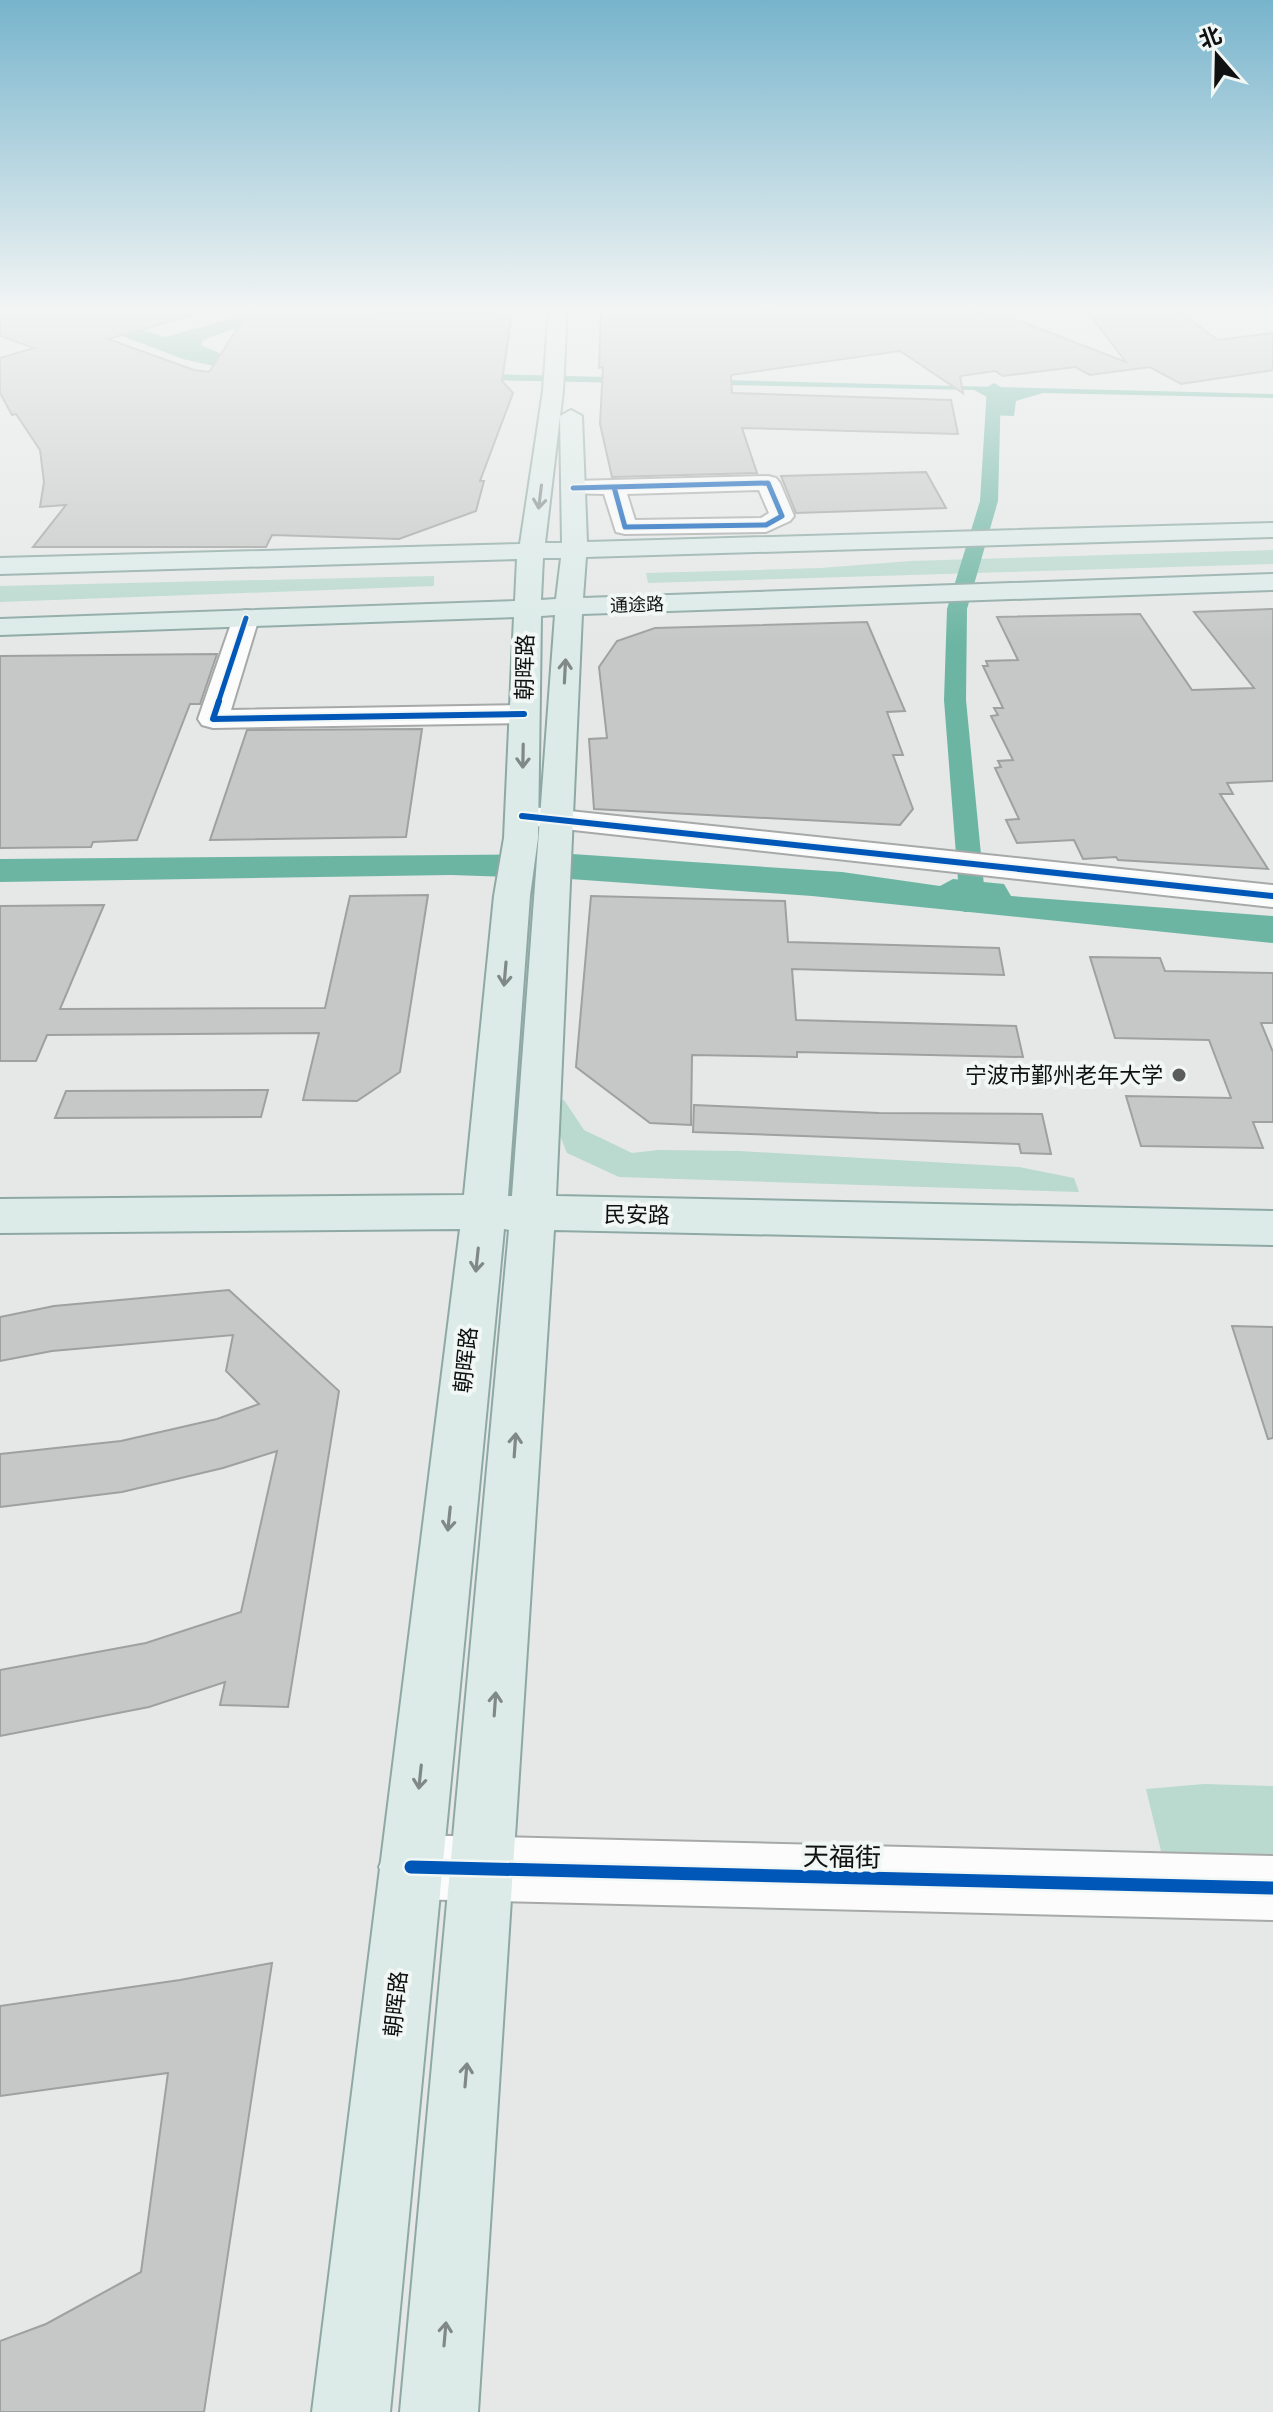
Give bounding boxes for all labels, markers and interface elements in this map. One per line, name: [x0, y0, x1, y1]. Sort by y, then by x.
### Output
north arrow: [1177, 16, 1257, 96]
text: 北: [1196, 22, 1225, 53]
one-way arrow: [532, 483, 547, 510]
street label: 通途路: [610, 594, 664, 616]
street label: 朝晖路: [512, 634, 538, 700]
one-way arrow: [558, 658, 573, 685]
one-way arrow: [515, 742, 531, 769]
one-way arrow: [497, 960, 512, 987]
place label: 宁波市鄞州老年大学: [965, 1063, 1163, 1088]
marker: 宁波市鄞州老年大学: [1170, 1066, 1188, 1084]
street label: 民安路: [604, 1202, 670, 1228]
one-way arrow: [470, 1247, 485, 1273]
street label: 朝晖路: [450, 1326, 482, 1394]
one-way arrow: [508, 1432, 523, 1459]
one-way arrow: [441, 1505, 456, 1532]
one-way arrow: [488, 1691, 503, 1718]
one-way arrow: [413, 1763, 428, 1790]
street label: 天福街: [803, 1841, 881, 1873]
street label: 朝晖路: [380, 1970, 412, 2038]
one-way arrow: [459, 2062, 474, 2089]
one-way arrow: [438, 2321, 453, 2348]

